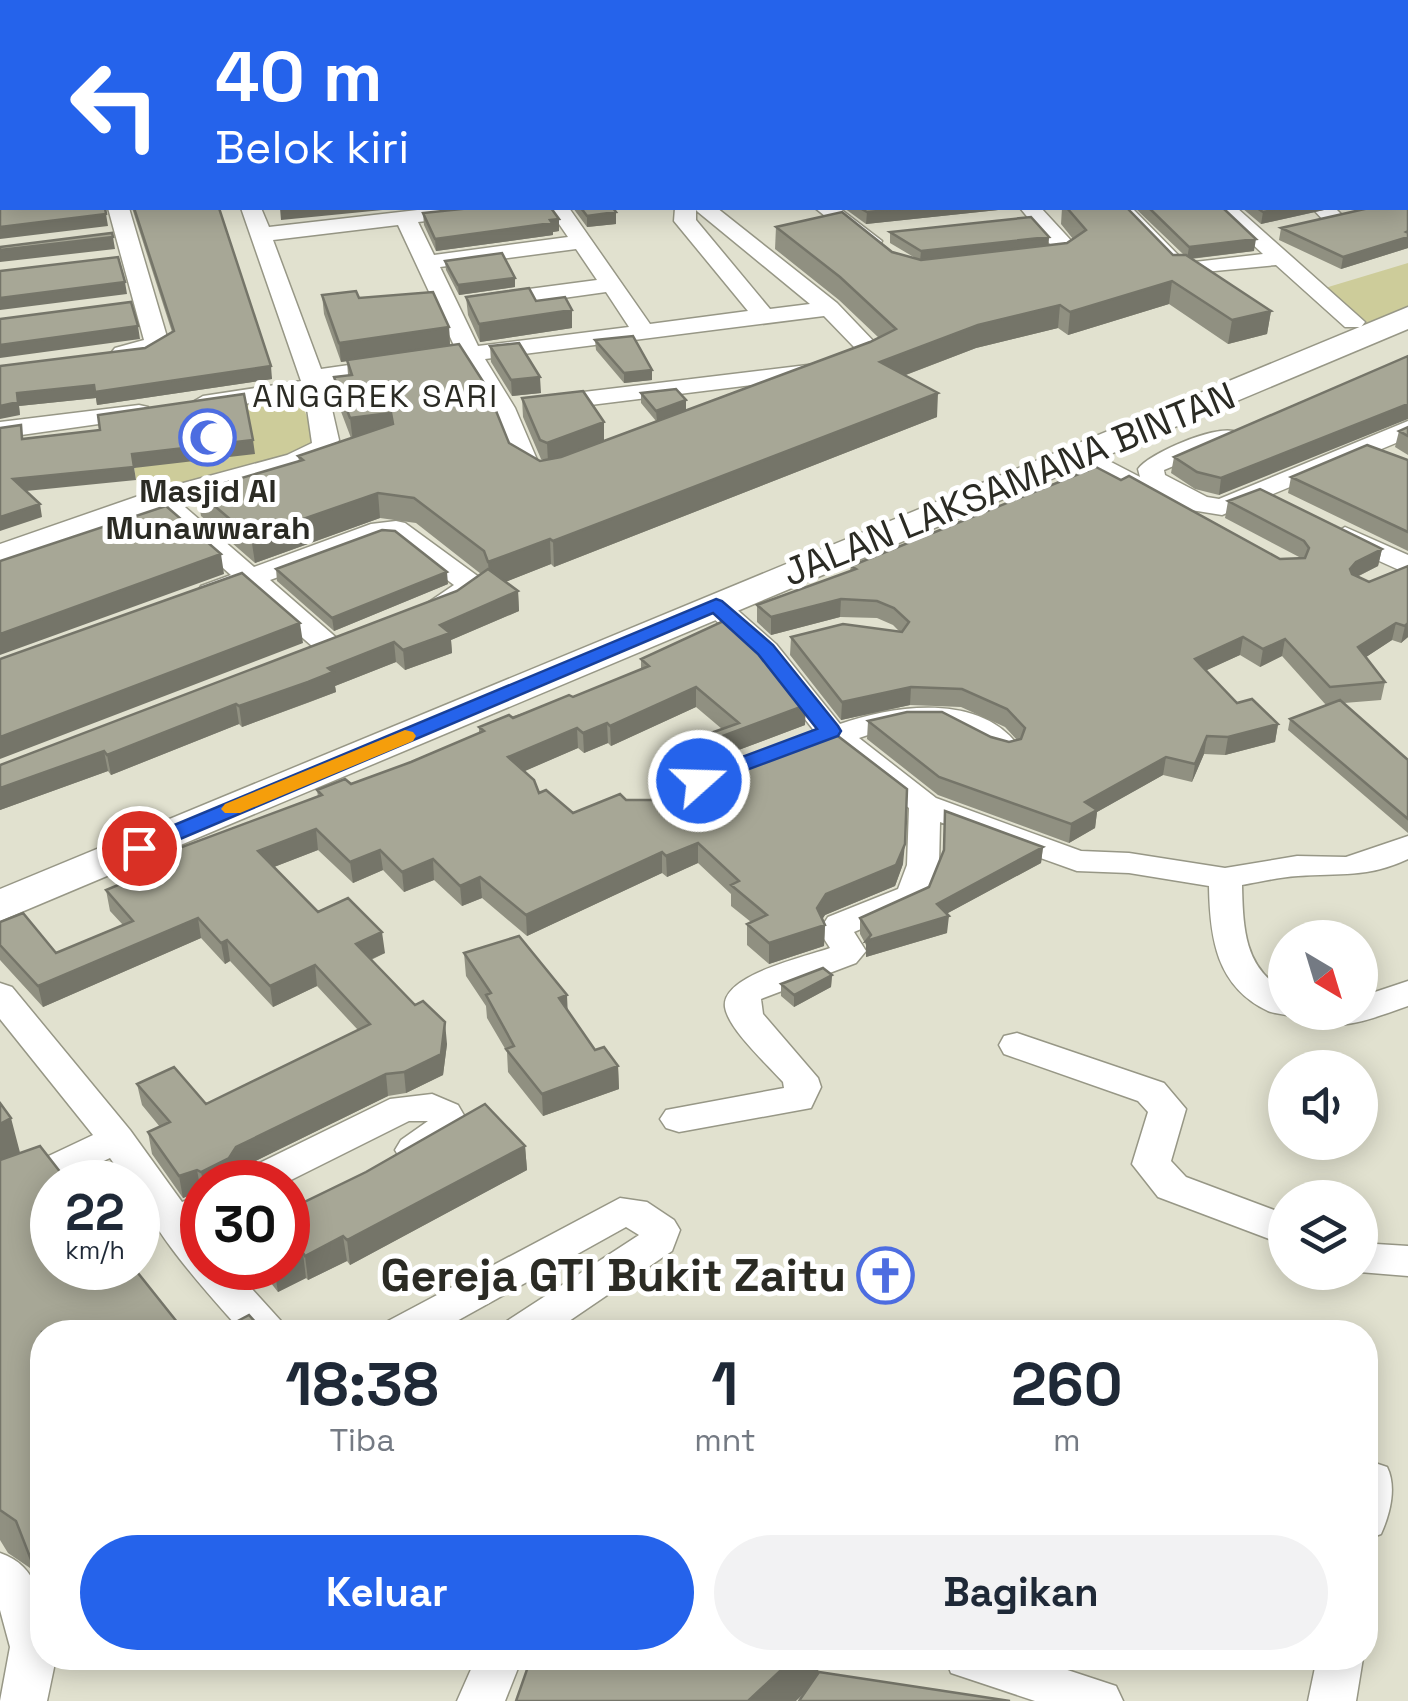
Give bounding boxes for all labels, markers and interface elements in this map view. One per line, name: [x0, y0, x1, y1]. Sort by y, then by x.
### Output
text: 40 m: [215, 32, 382, 121]
icon: left: [50, 40, 180, 170]
text: Belok kiri: [215, 119, 409, 176]
street label: JALAN LAKSAMANA BINTAN: [776, 371, 1242, 597]
district label: ANGGREK SARI: [252, 376, 500, 416]
mosque icon: Masjid Al Munawwarah: [178, 407, 238, 467]
place label: Masjid Al Munawwarah: [105, 471, 311, 548]
position arrow: [647, 729, 751, 833]
pin: [97, 806, 182, 891]
icon: arrive: [112, 821, 167, 876]
north arrow: [1268, 920, 1378, 1030]
map controls: [1268, 920, 1378, 1290]
button: sound: [1268, 1050, 1378, 1160]
speed limit sign: 30: [180, 1160, 310, 1290]
button: layers: [1268, 1180, 1378, 1290]
text: 22: [65, 1181, 125, 1245]
text: km/h: [65, 1234, 125, 1266]
church icon: Gereja GTI Bukit Zaitu: [855, 1245, 915, 1305]
place label: Gereja GTI Bukit Zaitu: [381, 1247, 846, 1304]
text: 18:38: [285, 1346, 439, 1423]
text: 1: [711, 1346, 738, 1423]
text: 260: [1011, 1346, 1123, 1423]
text: Tiba: [329, 1420, 395, 1460]
text: mnt: [694, 1420, 756, 1460]
text: m: [1053, 1420, 1081, 1460]
button: Keluar: [80, 1535, 694, 1650]
button: Bagikan: [714, 1535, 1328, 1650]

